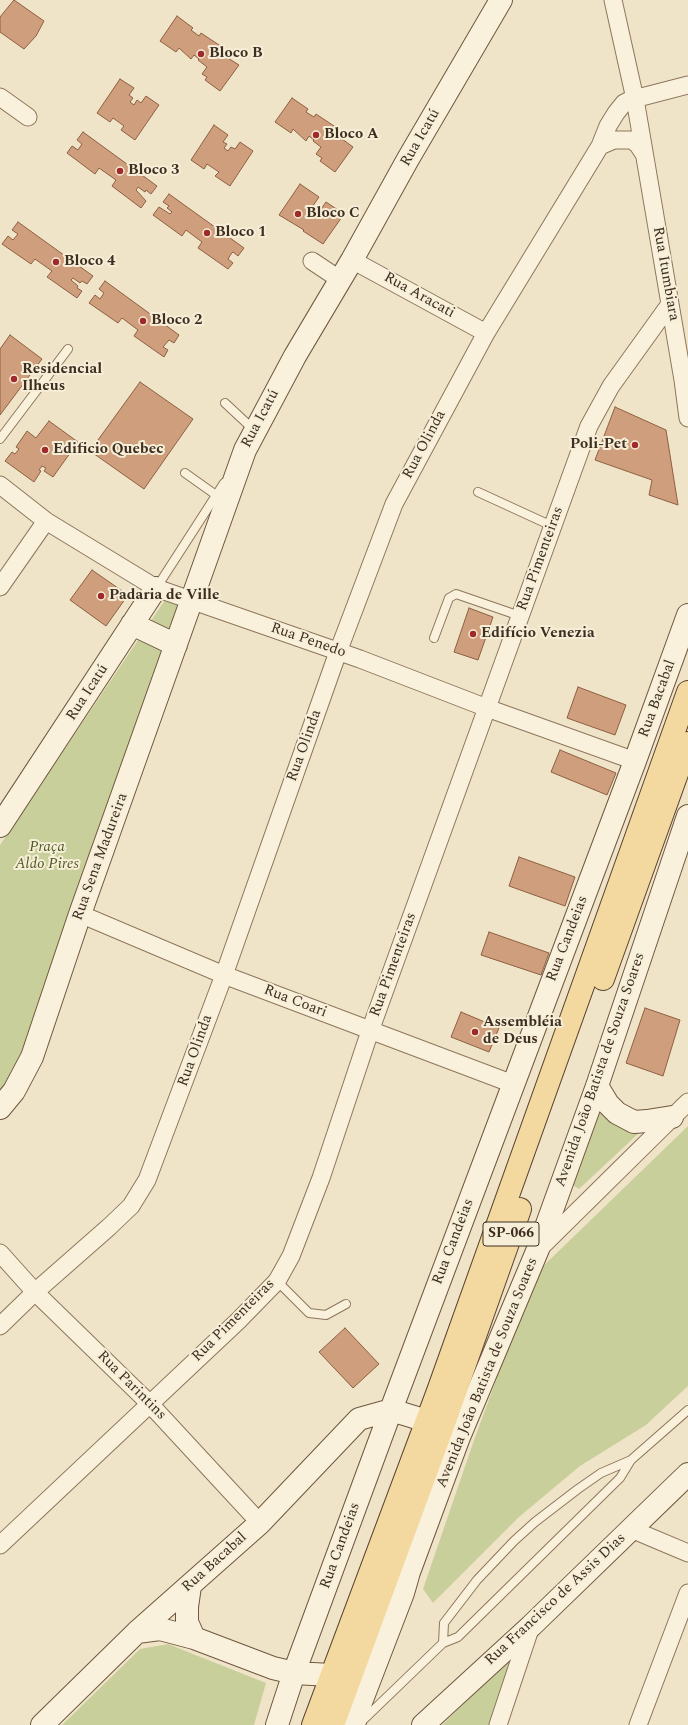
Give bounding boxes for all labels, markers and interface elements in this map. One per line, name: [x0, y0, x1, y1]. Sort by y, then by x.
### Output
place label: Bloco B: [209, 45, 263, 63]
marker: Bloco B: [196, 49, 206, 59]
street label: Rua Icatú: [397, 106, 445, 170]
place label: Bloco A: [324, 126, 379, 144]
marker: Bloco A: [311, 130, 321, 140]
place label: Bloco 3: [128, 162, 179, 180]
marker: Bloco 3: [115, 166, 125, 176]
place label: Bloco C: [306, 205, 360, 223]
marker: Bloco C: [293, 209, 303, 219]
place label: Bloco 1: [215, 224, 266, 242]
street label: Rua Itumbiara: [648, 225, 682, 323]
marker: Bloco 1: [202, 228, 212, 238]
place label: Bloco 4: [64, 253, 115, 271]
marker: Bloco 4: [51, 257, 61, 267]
street label: Rua Aracati: [380, 269, 458, 323]
place label: Bloco 2: [151, 312, 202, 330]
marker: Bloco 2: [138, 316, 148, 326]
place label: Residencial Ilheus: [22, 361, 102, 396]
marker: Residencial Ilheus: [9, 374, 19, 384]
street label: Rua Icatú: [238, 387, 284, 451]
street label: Rua Olinda: [399, 408, 451, 482]
place label: Poli-Pet: [570, 436, 627, 454]
marker: Poli-Pet: [630, 440, 640, 450]
place label: Edificio Quebec: [53, 441, 164, 459]
marker: Edificio Quebec: [40, 445, 50, 455]
street label: Rua Pimenteiras: [514, 504, 568, 614]
place label: Padaria de Ville: [109, 587, 219, 605]
marker: Padaria de Ville: [96, 591, 106, 601]
street label: Rua Penedo: [268, 620, 348, 662]
place label: Edifício Venezia: [481, 625, 595, 643]
marker: Edifício Venezia: [468, 629, 478, 639]
street label: Rua Bacabal: [636, 658, 680, 740]
street label: Rua Icatú: [63, 661, 113, 725]
street label: Rua Olinda: [284, 708, 326, 784]
street label: Rua Sena Madureira: [70, 791, 132, 923]
park label: Praça Aldo Pires: [15, 839, 79, 874]
street label: Rua Candeias: [543, 894, 593, 984]
street label: Rua Pimenteiras: [367, 910, 421, 1020]
street label: Avenida João Batista de Souza Soares: [552, 950, 650, 1190]
street label: Rua Coari: [261, 982, 329, 1022]
street label: Rua Olinda: [175, 1013, 217, 1089]
place label: Assembléia de Deus: [483, 1014, 562, 1049]
marker: Assembléia de Deus: [470, 1027, 480, 1037]
street label: Rua Candeias: [429, 1197, 479, 1287]
road number: SP-066: [483, 1222, 539, 1246]
street label: Avenida João Batista de Souza Soares: [433, 1255, 543, 1491]
street label: Rua Pimenteiras: [189, 1276, 279, 1366]
street label: Rua Parintins: [93, 1348, 169, 1424]
street label: Rua Candeias: [317, 1500, 365, 1592]
street label: Rua Bacabal: [179, 1529, 251, 1597]
street label: Rua Francisco de Assis Dias: [482, 1530, 630, 1670]

